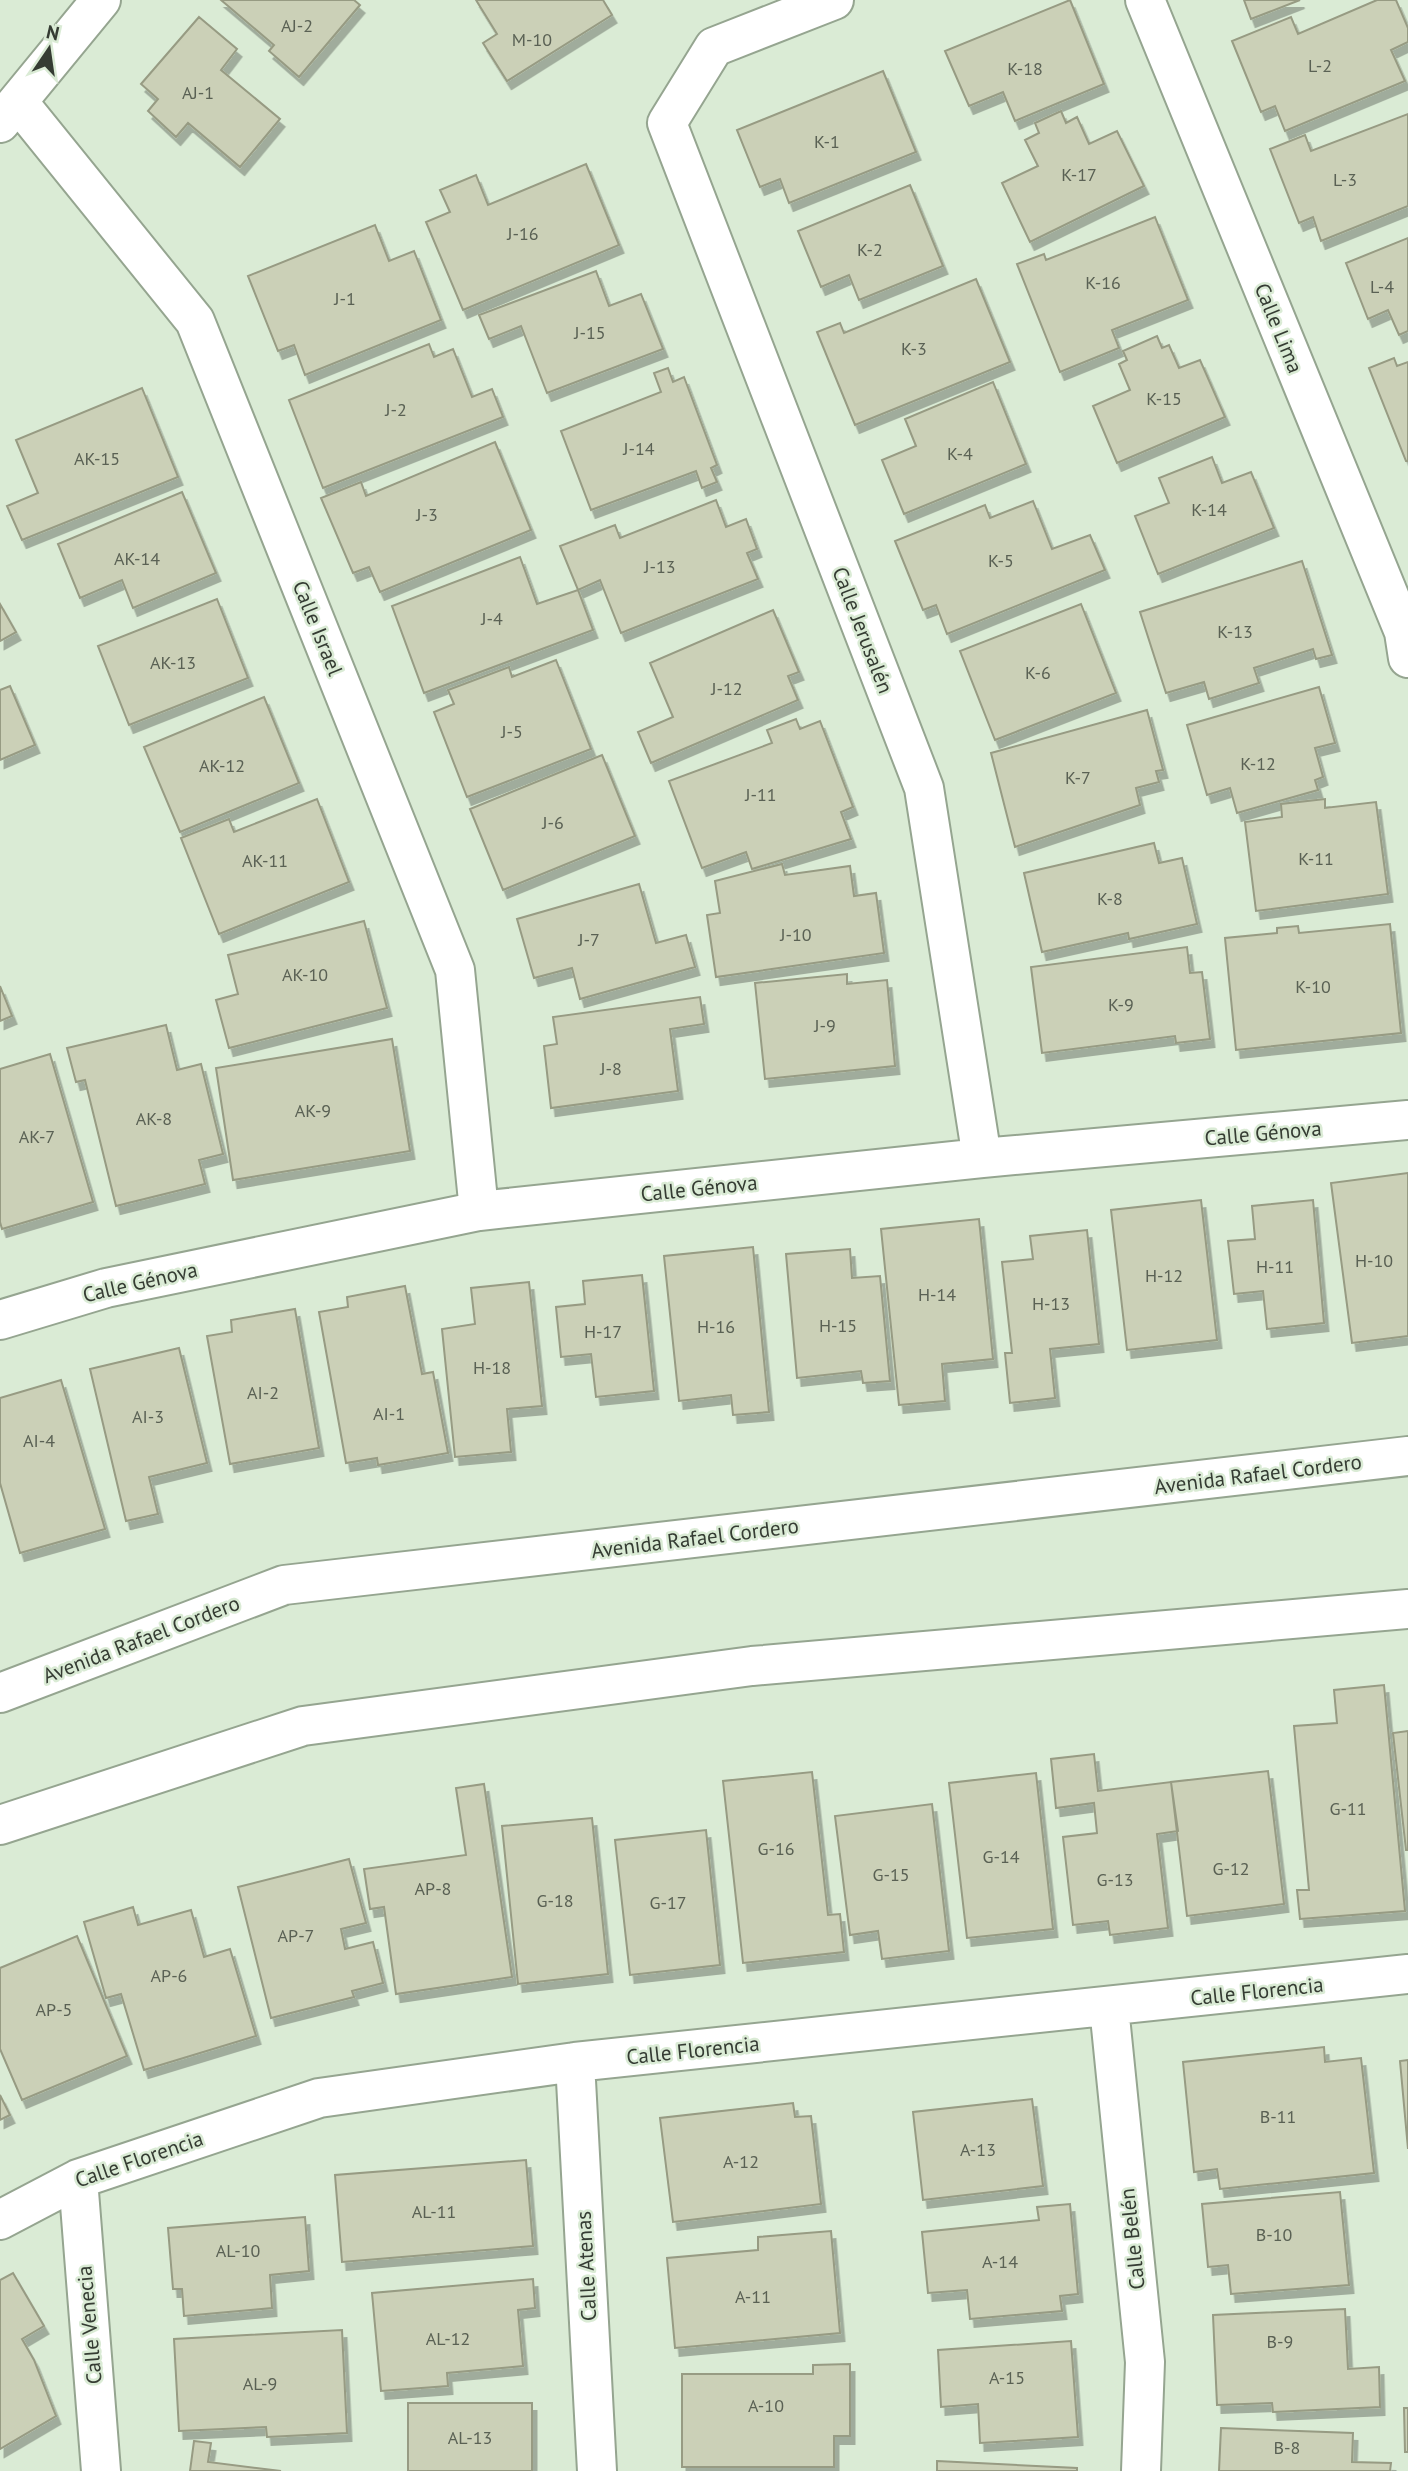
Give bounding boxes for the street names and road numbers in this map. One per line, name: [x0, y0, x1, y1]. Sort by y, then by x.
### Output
street label: Calle Lima: [1249, 279, 1309, 377]
street label: Calle Jerusalén: [826, 563, 900, 697]
street label: Calle Israel: [287, 577, 349, 679]
street label: Calle Génova: [1203, 1114, 1323, 1152]
street label: Calle Génova: [639, 1168, 759, 1208]
street label: Calle Génova: [80, 1256, 200, 1308]
street label: Avenida Rafael Cordero: [1153, 1448, 1363, 1500]
street label: Avenida Rafael Cordero: [590, 1512, 800, 1564]
street label: Avenida Rafael Cordero: [39, 1589, 243, 1689]
street label: Calle Florencia: [1189, 1971, 1325, 2011]
street label: Calle Florencia: [625, 2030, 761, 2070]
street label: Calle Florencia: [71, 2124, 207, 2194]
street label: Calle Belén: [1113, 2187, 1151, 2291]
street label: Calle Atenas: [570, 2210, 602, 2322]
street label: Calle Venecia: [70, 2265, 108, 2385]

